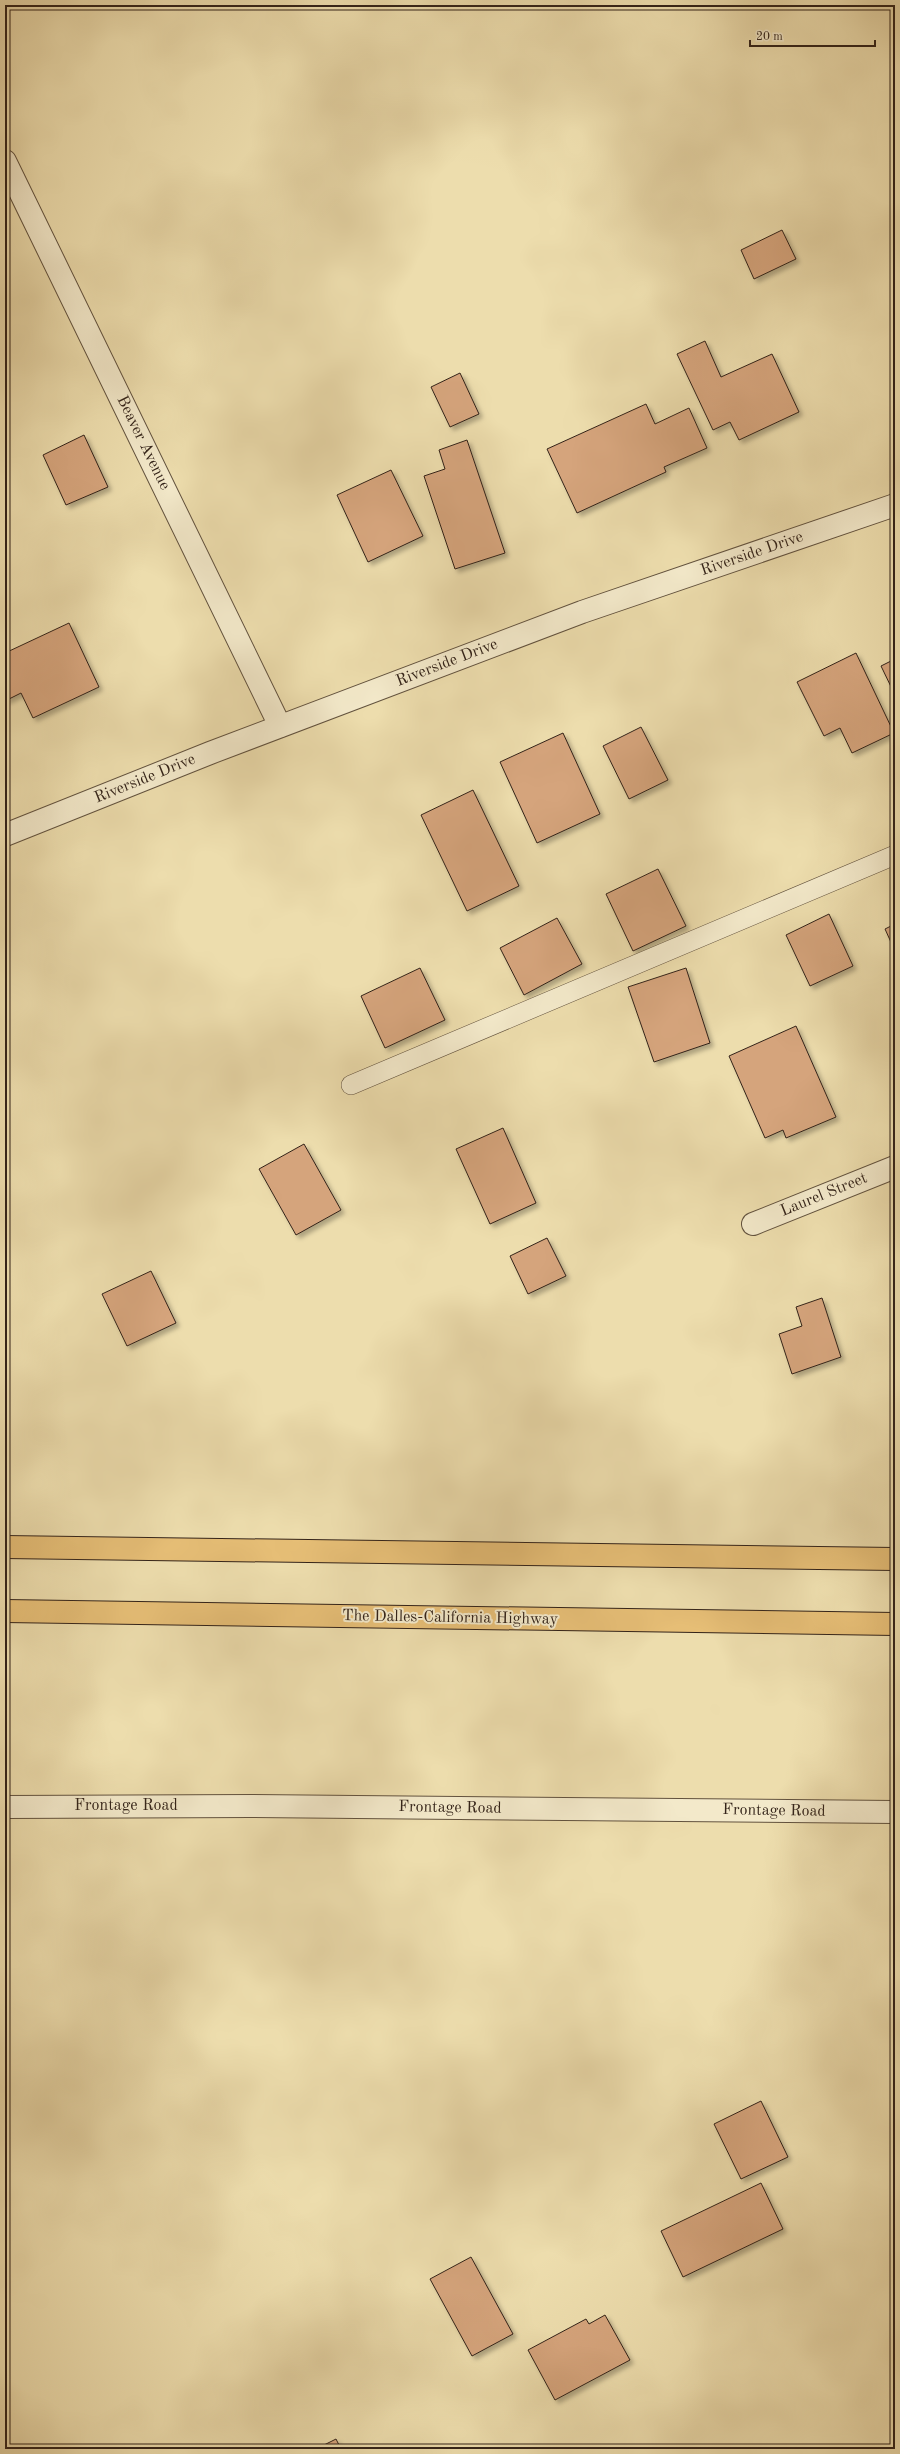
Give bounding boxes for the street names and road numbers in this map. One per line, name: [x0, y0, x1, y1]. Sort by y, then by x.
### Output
street label: Beaver Avenue: [113, 393, 173, 493]
street label: Riverside Drive: [699, 529, 805, 579]
street label: Riverside Drive: [394, 636, 500, 690]
street label: Riverside Drive: [92, 751, 198, 807]
street label: Laurel Street: [778, 1170, 870, 1220]
street label: The Dalles-California Highway: [342, 1608, 559, 1628]
street label: Frontage Road: [74, 1798, 178, 1814]
street label: Frontage Road: [398, 1799, 502, 1817]
street label: Frontage Road: [722, 1802, 826, 1820]

